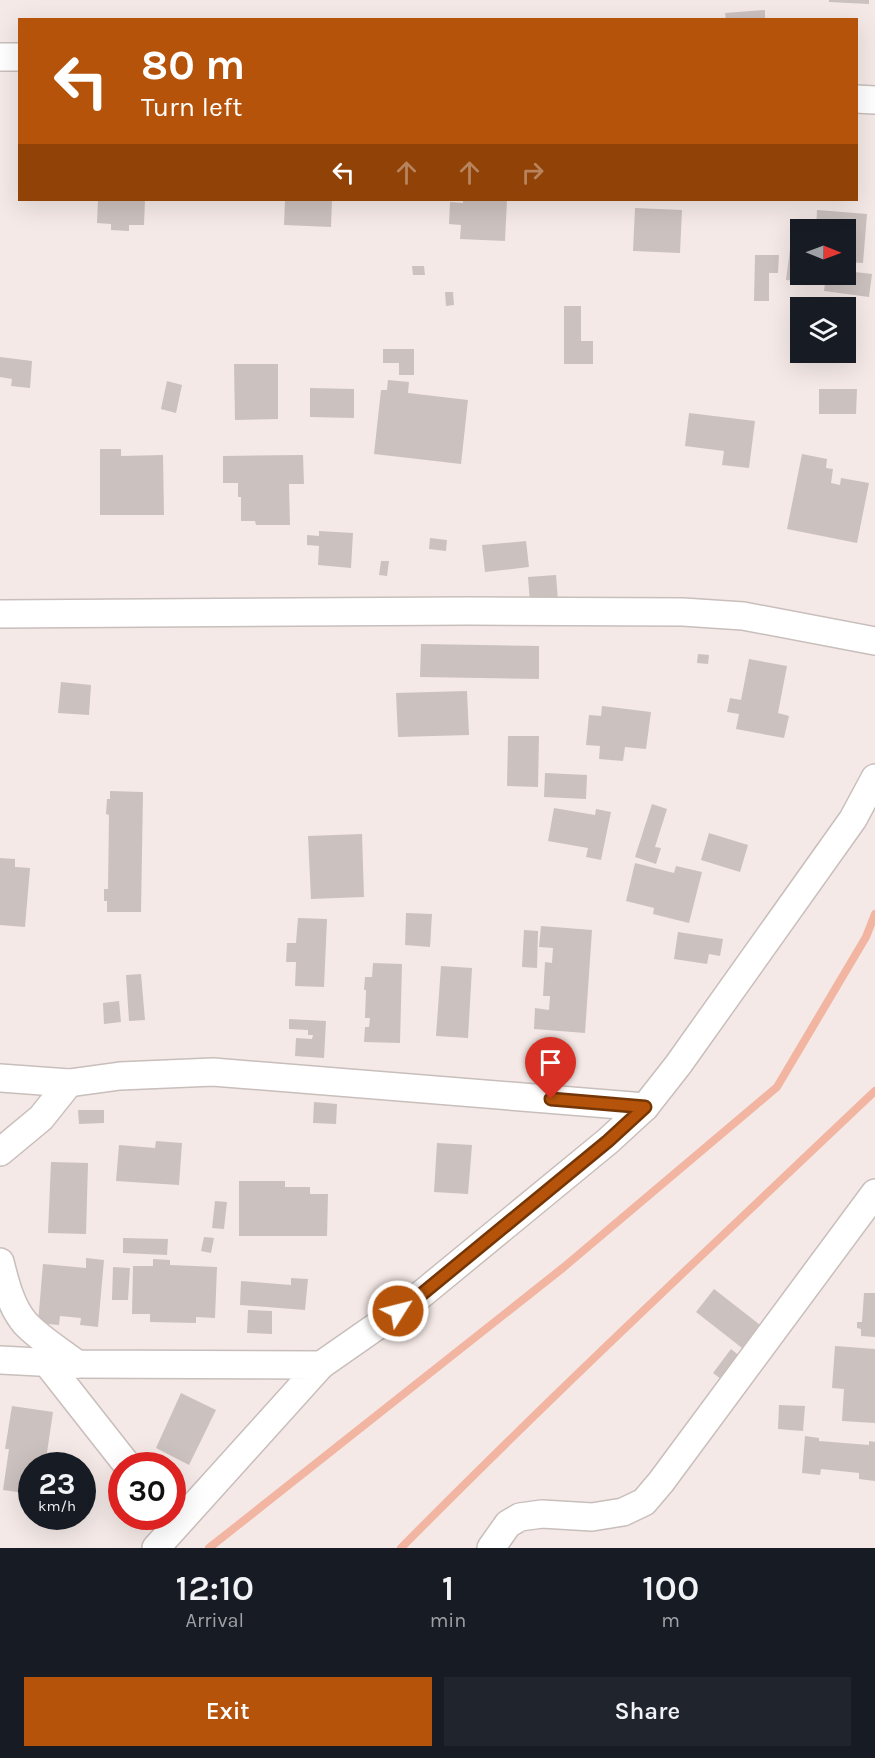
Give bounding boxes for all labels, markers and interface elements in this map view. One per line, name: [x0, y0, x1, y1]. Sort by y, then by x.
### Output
text: 80 m: [141, 40, 245, 90]
icon: left: [42, 42, 120, 120]
text: Turn left: [141, 91, 242, 123]
icon: left: [327, 156, 360, 189]
icon: ahead: [390, 156, 423, 189]
icon: ahead: [453, 156, 486, 189]
icon: right: [516, 156, 549, 189]
north arrow: [790, 219, 856, 285]
map controls: [790, 219, 856, 363]
button: layers: [790, 297, 856, 363]
pin: [525, 1037, 576, 1099]
icon: arrive: [534, 1046, 567, 1079]
position arrow: [366, 1279, 430, 1343]
speed limit sign: 30: [108, 1452, 186, 1530]
text: 23: [39, 1466, 75, 1502]
text: km/h: [38, 1497, 76, 1515]
text: 12:10: [176, 1567, 254, 1609]
text: 1: [442, 1567, 454, 1609]
text: 100: [642, 1567, 699, 1609]
text: Arrival: [186, 1609, 244, 1632]
text: min: [430, 1609, 466, 1632]
text: m: [661, 1609, 680, 1632]
button: Exit: [24, 1677, 432, 1746]
button: Share: [444, 1677, 851, 1746]

